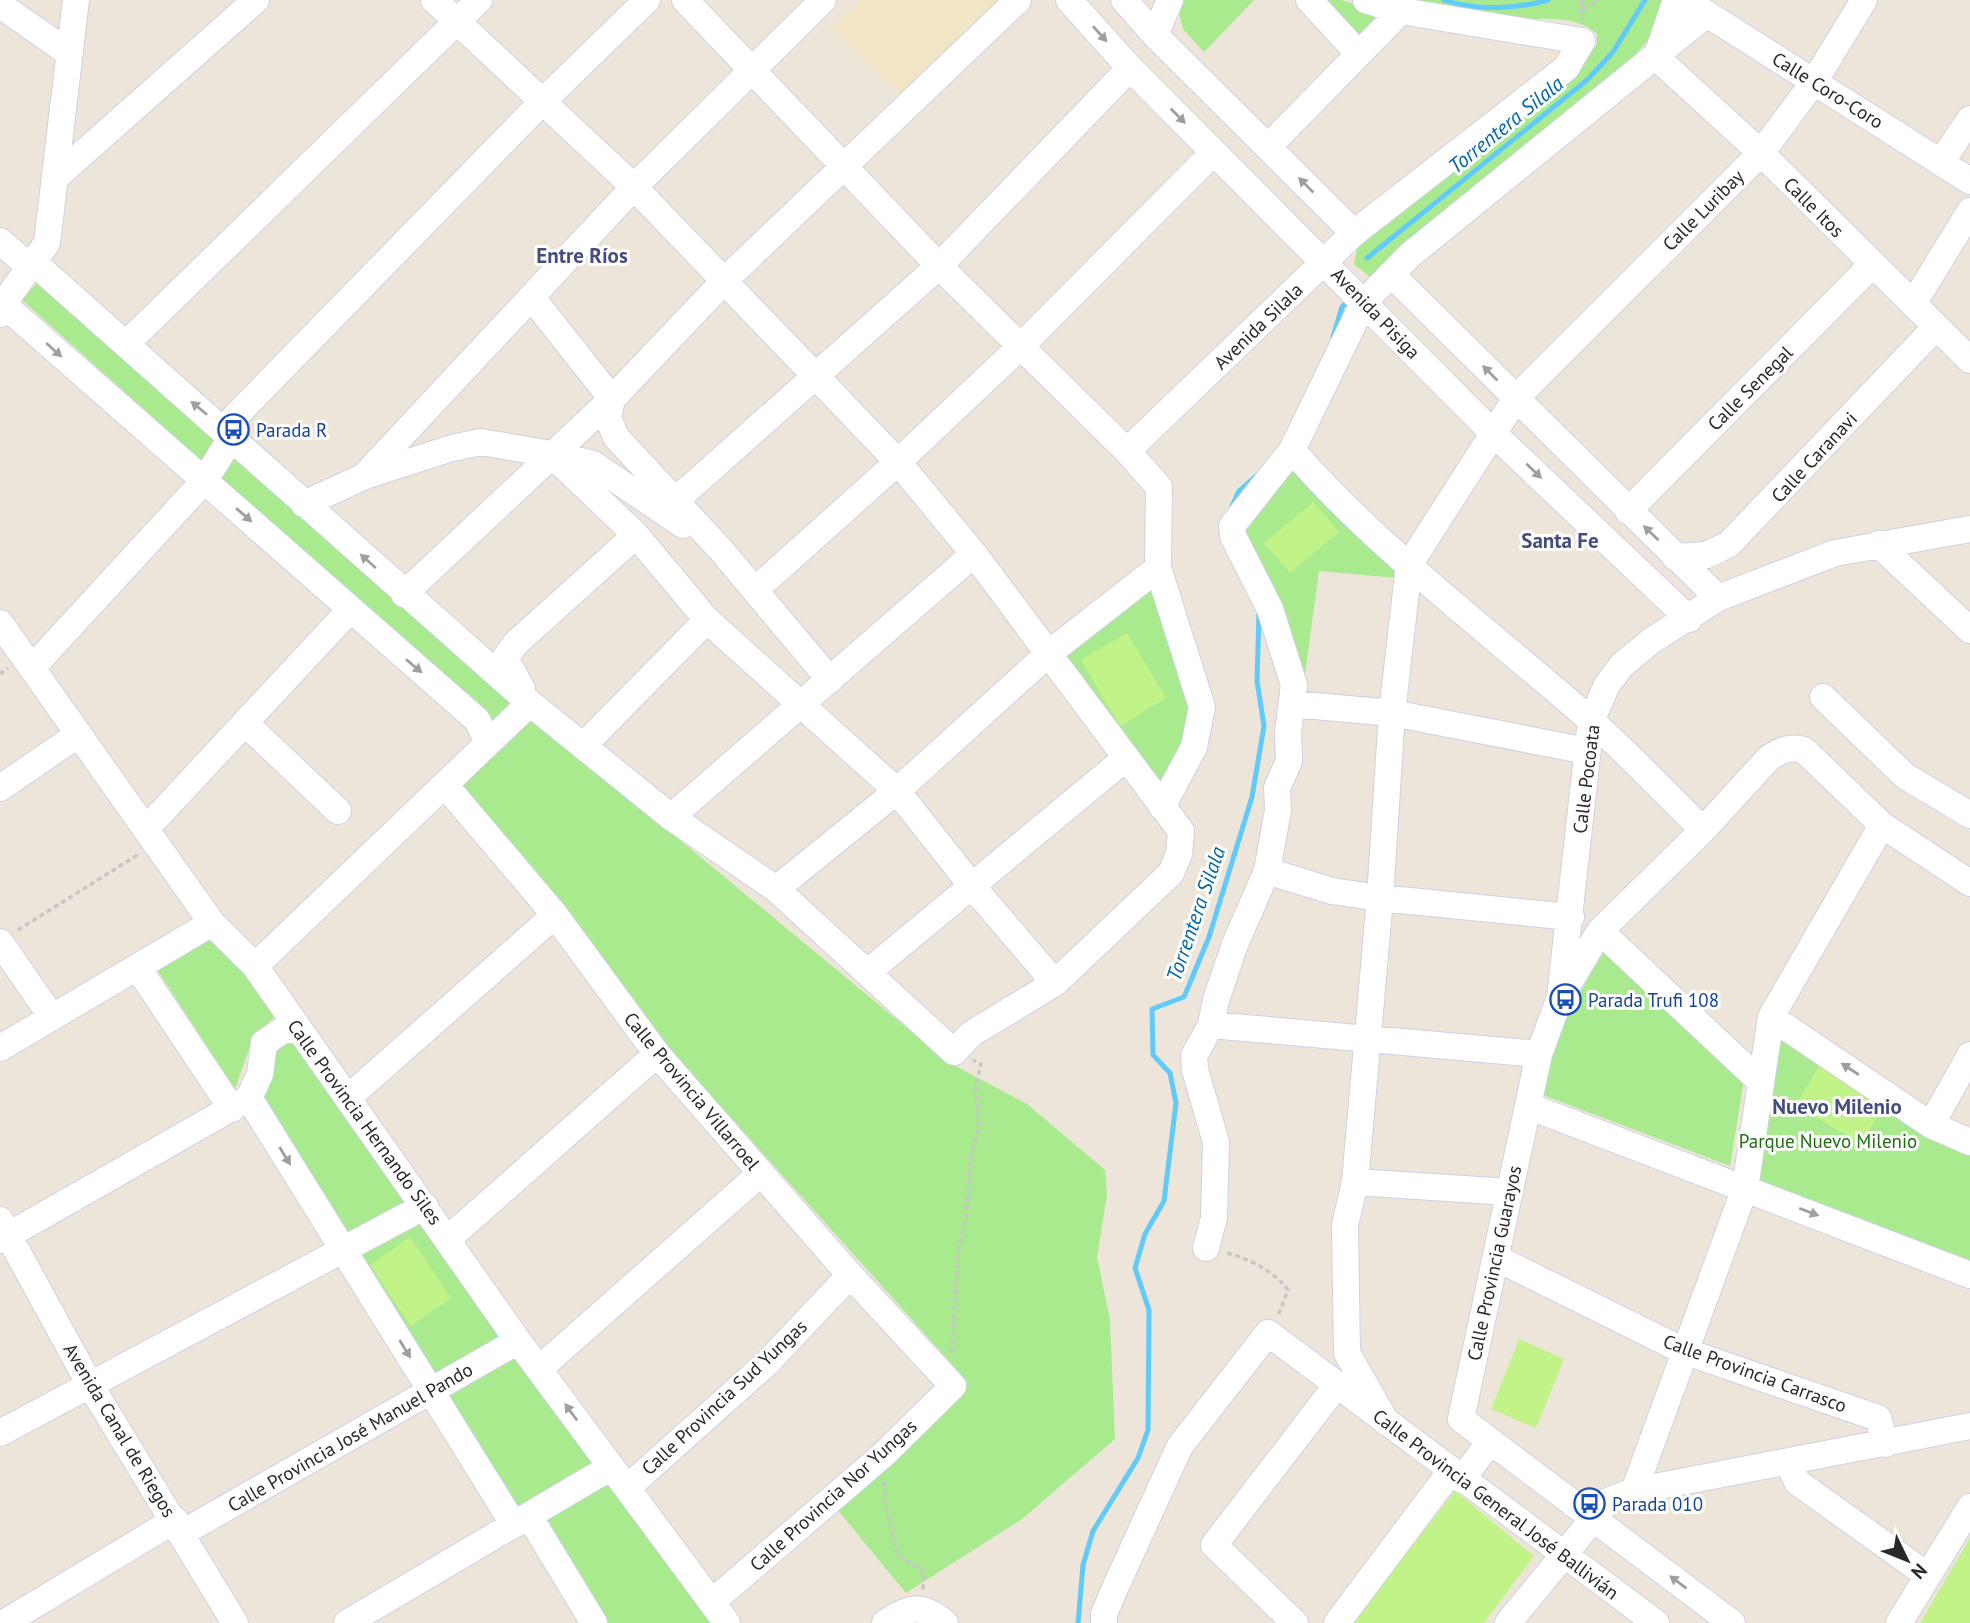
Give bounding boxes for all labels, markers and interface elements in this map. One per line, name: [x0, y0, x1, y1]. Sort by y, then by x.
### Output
one-way arrow: [1092, 25, 1108, 43]
street label: Calle Coro-Coro: [1768, 46, 1888, 134]
water label: Torrentera Silala: [1443, 69, 1569, 179]
one-way arrow: [1170, 107, 1187, 124]
street label: Calle Luribay: [1657, 164, 1749, 256]
street label: Calle Itos: [1779, 172, 1849, 242]
one-way arrow: [1297, 176, 1314, 193]
district label: Entre Ríos: [536, 242, 628, 269]
street label: Avenida Pisiga: [1326, 262, 1426, 364]
street label: Avenida Silala: [1209, 278, 1307, 374]
street label: Calle Senegal: [1702, 340, 1798, 436]
one-way arrow: [45, 341, 62, 357]
one-way arrow: [1482, 365, 1499, 381]
one-way arrow: [190, 401, 207, 416]
street label: Calle Caranavi: [1766, 407, 1862, 507]
bus stop icon: Parada R: [216, 413, 250, 447]
place label: Parada R: [256, 418, 327, 442]
one-way arrow: [1525, 463, 1542, 480]
one-way arrow: [235, 507, 252, 522]
one-way arrow: [1643, 526, 1660, 542]
district label: Santa Fe: [1521, 527, 1599, 554]
one-way arrow: [359, 553, 377, 569]
one-way arrow: [406, 658, 423, 673]
street label: Calle Pocoata: [1567, 723, 1605, 835]
water label: Torrentera Silala: [1160, 842, 1231, 985]
bus stop icon: Parada Trufi 108: [1548, 983, 1582, 1017]
place label: Parada Trufi 108: [1588, 988, 1719, 1012]
street label: Calle Provincia Villarroel: [619, 1007, 765, 1175]
street label: Calle Provincia Hernando Siles: [282, 1015, 448, 1229]
one-way arrow: [1840, 1062, 1859, 1075]
district label: Nuevo Milenio: [1772, 1093, 1902, 1120]
park label: Parque Nuevo Milenio: [1739, 1129, 1917, 1153]
one-way arrow: [279, 1146, 292, 1166]
street label: Calle Provincia Guarayos: [1462, 1163, 1526, 1363]
one-way arrow: [1798, 1207, 1819, 1218]
street label: Calle Provincia Sud Yungas: [636, 1314, 812, 1480]
street label: Calle Provincia Carrasco: [1660, 1329, 1850, 1417]
street label: Avenida Canal de Riegos: [59, 1339, 181, 1521]
one-way arrow: [399, 1340, 412, 1359]
street label: Calle Provincia José Manuel Pando: [223, 1357, 477, 1517]
one-way arrow: [563, 1404, 578, 1422]
street label: Calle Provincia General José Ballivián: [1368, 1404, 1624, 1604]
street label: Calle Provincia Nor Yungas: [745, 1414, 921, 1576]
bus stop icon: Parada 010: [1572, 1487, 1606, 1521]
place label: Parada 010: [1612, 1492, 1703, 1516]
north arrow: [1872, 1525, 1942, 1595]
text: N: [1906, 1559, 1932, 1584]
one-way arrow: [1668, 1575, 1687, 1589]

